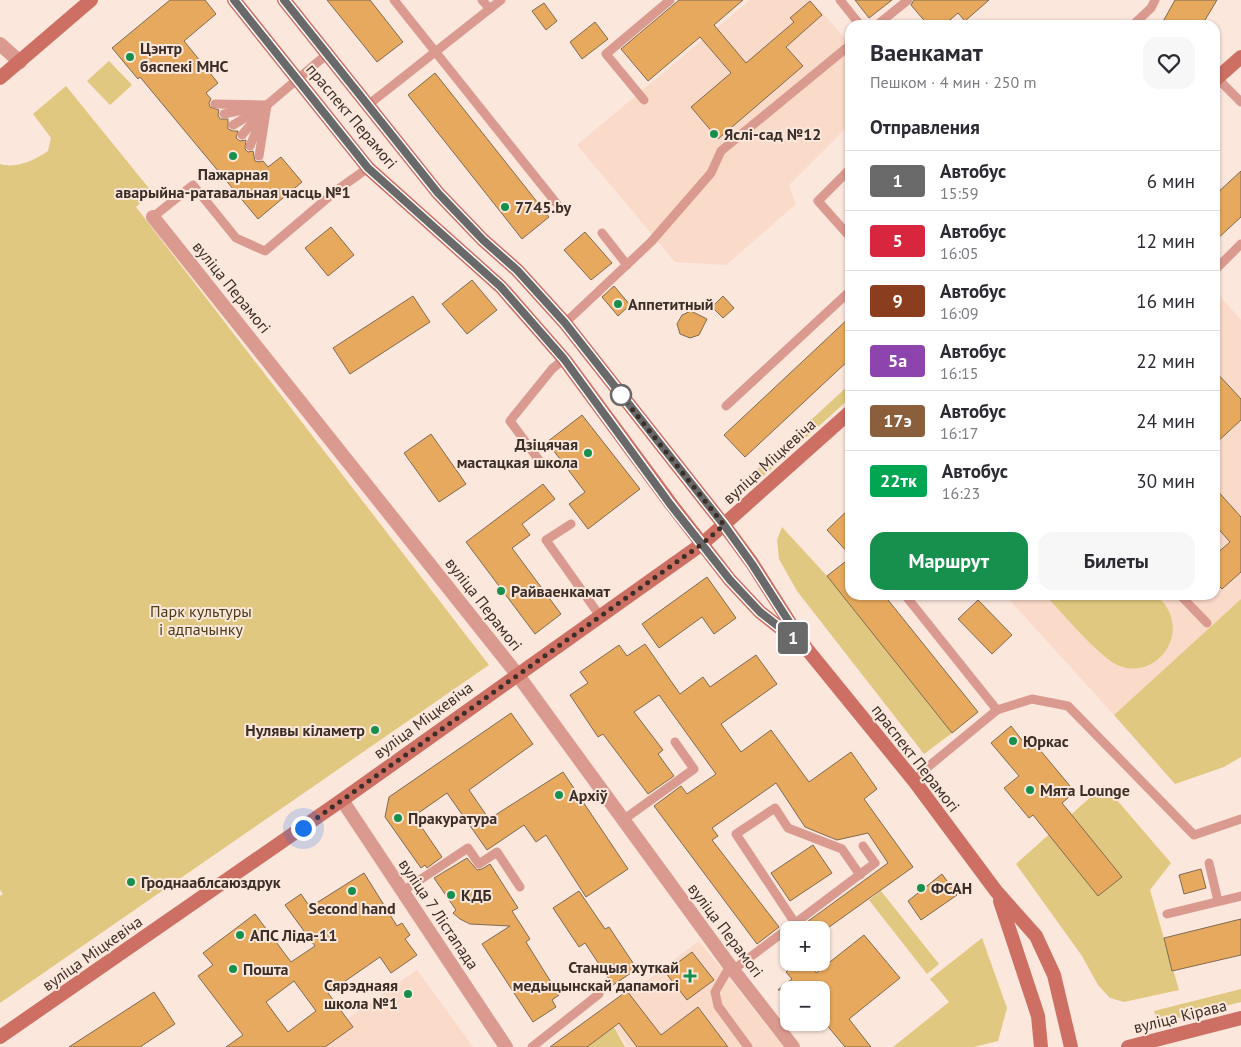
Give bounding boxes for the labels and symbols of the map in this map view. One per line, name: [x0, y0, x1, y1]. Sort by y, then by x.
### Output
place label: Цэнтр бяспекі МНС: [140, 38, 229, 76]
marker: Цэнтр бяспекі МНС: [124, 51, 136, 63]
street label: праспект Перамогі: [302, 59, 402, 173]
place label: Яслі-сад №12: [724, 124, 821, 144]
marker: Яслі-сад №12: [708, 128, 720, 140]
marker: Пажарная аварыйна-ратавальная часць №1: [227, 150, 239, 162]
place label: Пажарная аварыйна-ратавальная часць №1: [115, 164, 351, 202]
place label: 7745.by: [515, 197, 572, 217]
marker: 7745.by: [499, 201, 511, 213]
street label: вуліца Перамогі: [189, 237, 275, 337]
place label: Аппетитный: [628, 294, 714, 314]
marker: Аппетитный: [612, 298, 624, 310]
unlabelled marker: [610, 384, 632, 406]
street label: вуліца Міцкевіча: [719, 414, 819, 508]
place label: Дзіцячая мастацкая школа: [457, 434, 578, 472]
marker: Дзіцячая мастацкая школа: [582, 447, 594, 459]
street label: вуліца Перамогі: [441, 553, 527, 655]
place label: Райваенкамат: [511, 581, 611, 601]
marker: Райваенкамат: [495, 585, 507, 597]
park label: Парк культуры і адпачынку: [150, 601, 252, 639]
line badge: 1: [777, 622, 809, 654]
street label: вуліца Міцкевіча: [369, 677, 477, 763]
street label: праспект Перамогі: [868, 700, 964, 816]
place label: Нулявы кіламетр: [245, 720, 365, 740]
marker: Нулявы кіламетр: [369, 724, 381, 736]
place label: Юркас: [1023, 731, 1069, 751]
marker: Юркас: [1007, 735, 1019, 747]
place label: Мята Lounge: [1040, 780, 1130, 800]
marker: Мята Lounge: [1024, 784, 1036, 796]
place label: Архіў: [569, 785, 608, 805]
marker: Архіў: [553, 789, 565, 801]
place label: Пракуратура: [408, 808, 497, 828]
marker: Пракуратура: [392, 812, 404, 824]
your location: [291, 816, 316, 841]
street label: вуліца 7 Лістапада: [395, 855, 483, 973]
place label: Гроднааблсаюздрук: [141, 872, 281, 892]
marker: Гроднааблсаюздрук: [125, 876, 137, 888]
place label: ФСАН: [931, 878, 972, 898]
street label: вуліца Перамогі: [684, 879, 768, 981]
marker: ФСАН: [915, 882, 927, 894]
marker: Second hand: [346, 885, 358, 897]
place label: КДБ: [461, 885, 492, 905]
marker: КДБ: [445, 889, 457, 901]
place label: Second hand: [308, 898, 396, 918]
street label: вуліца Міцкевіча: [38, 911, 146, 995]
place label: АПС Ліда-11: [250, 925, 337, 945]
marker: АПС Ліда-11: [234, 929, 246, 941]
place label: Станцыя хуткай медыцынскай дапамогі: [513, 957, 679, 995]
place label: Пошта: [243, 959, 289, 979]
marker: Пошта: [227, 963, 239, 975]
marker: Станцыя хуткай медыцынскай дапамогі: [683, 969, 697, 983]
place label: Сярэднаяя школа №1: [324, 975, 398, 1013]
marker: Сярэднаяя школа №1: [402, 988, 414, 1000]
street label: вуліца Кірава: [1131, 995, 1229, 1037]

